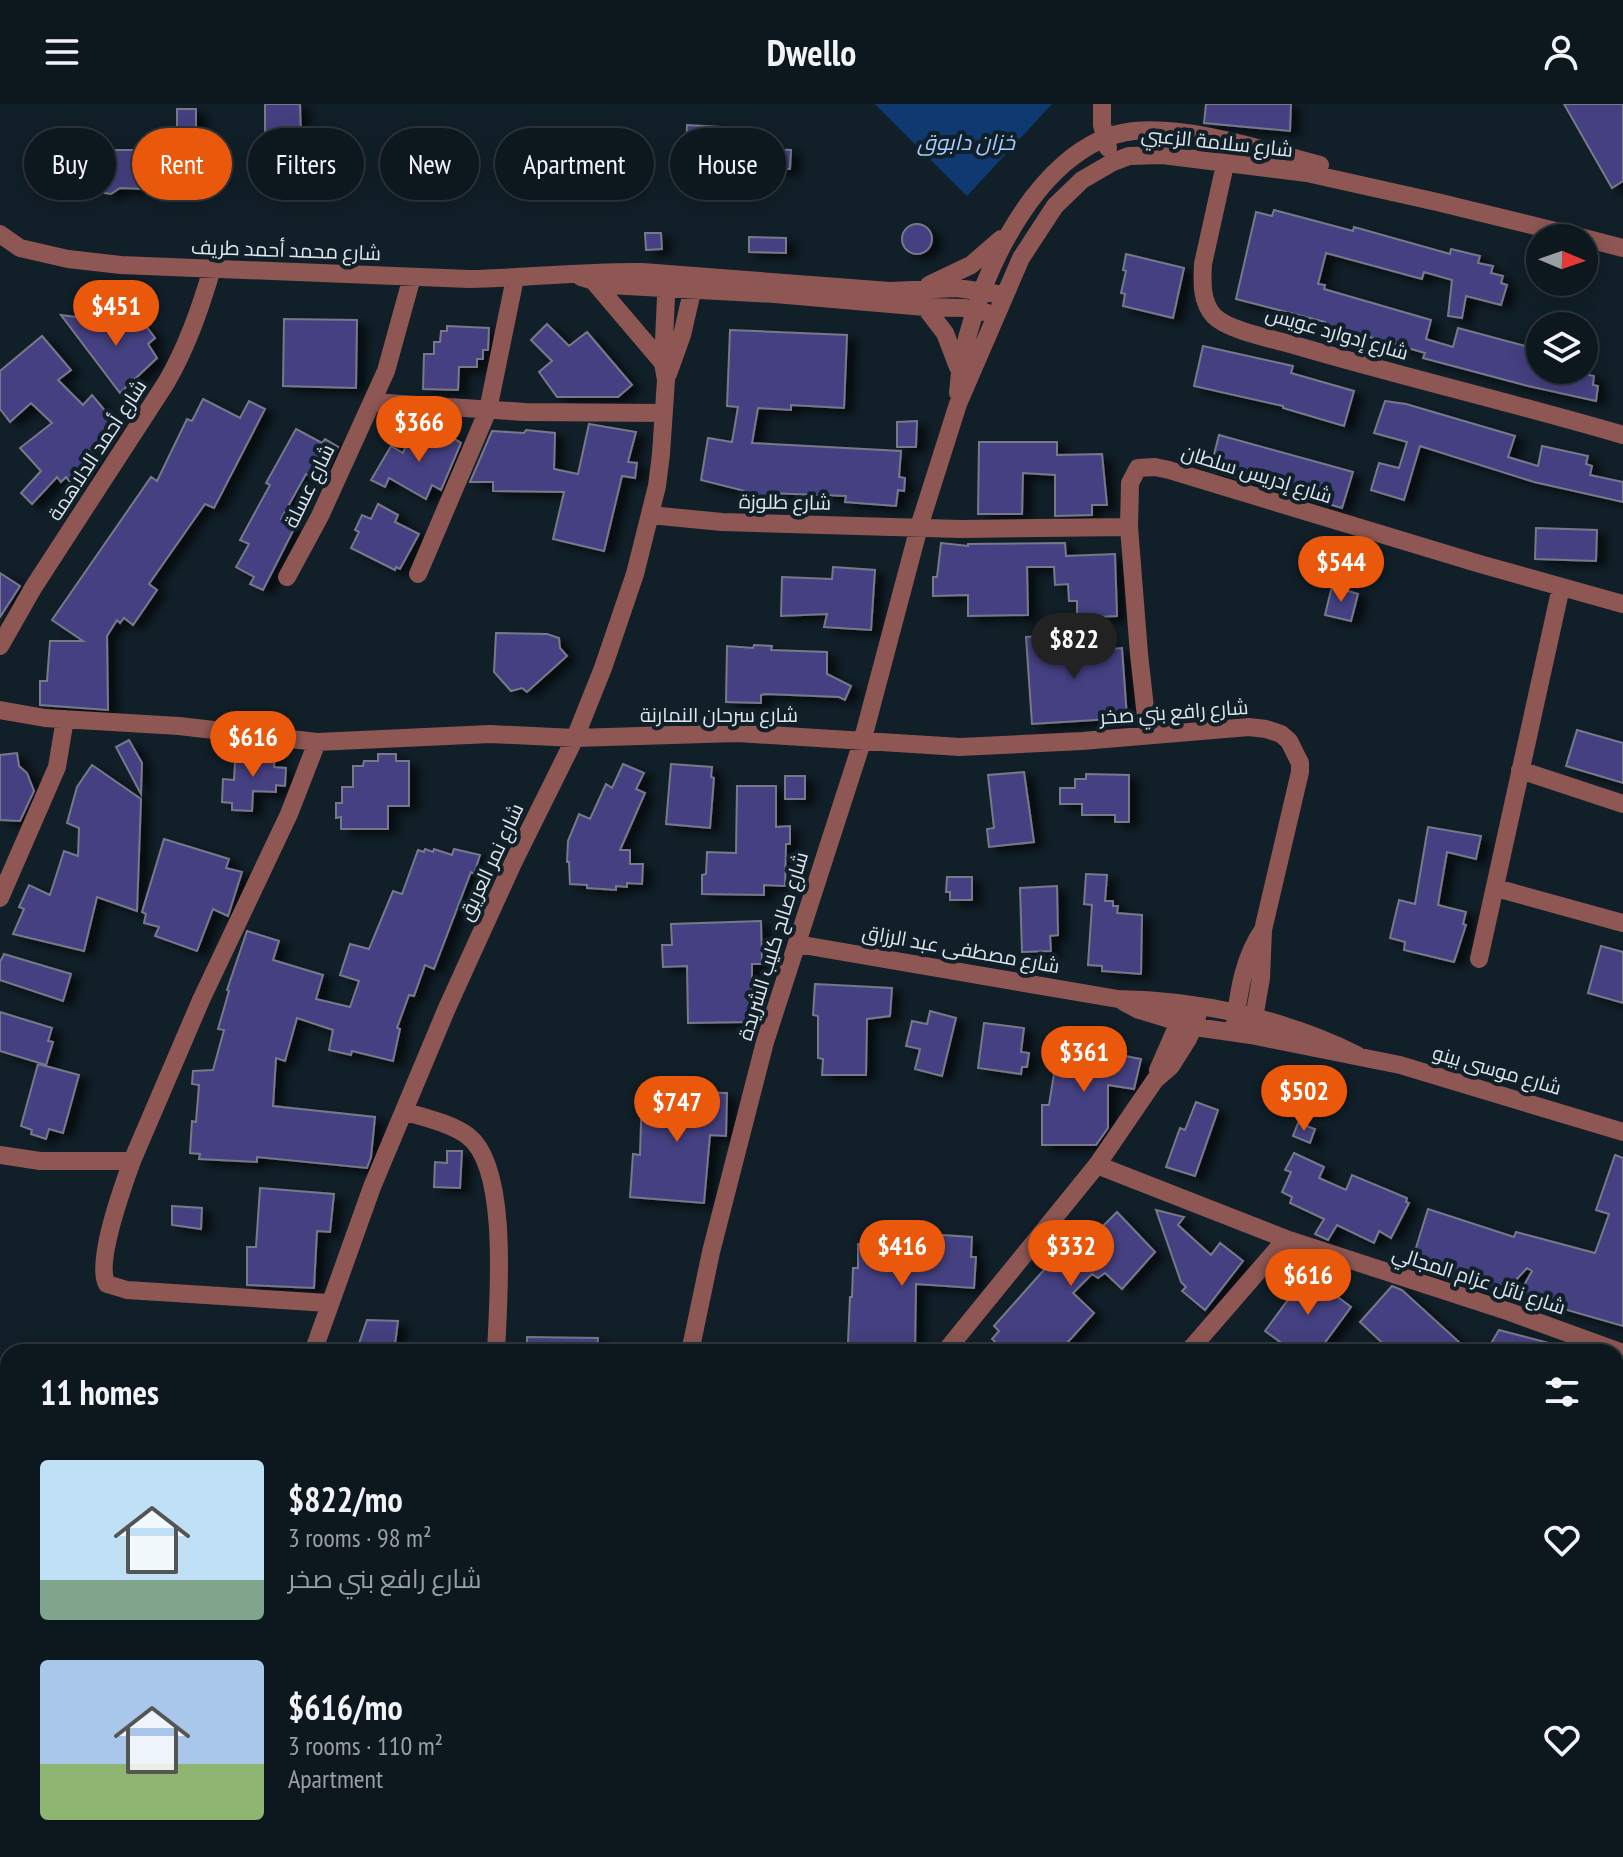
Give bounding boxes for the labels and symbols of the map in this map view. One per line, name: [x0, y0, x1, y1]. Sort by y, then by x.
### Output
street label: شارع سلامة الزعبي: [1139, 121, 1294, 166]
water label: خزان دابوق: [917, 128, 1016, 156]
north arrow: [1526, 224, 1598, 296]
street label: شارع محمد أحمد طريف: [190, 234, 381, 267]
pin: $451: [69, 280, 163, 348]
street label: شارع إدوارد عويس: [1262, 300, 1411, 367]
street label: شارع أحمد الدلاهمة: [42, 374, 153, 526]
pin: $366: [372, 396, 466, 464]
street label: شارع إدريس سلطان: [1178, 439, 1336, 510]
street label: شارع عسلة: [278, 440, 341, 532]
street label: شارع طلوزة: [739, 488, 831, 517]
pin: $544: [1294, 536, 1388, 604]
pin: $822: [1027, 613, 1121, 681]
street label: شارع رافع بني صخر: [1098, 694, 1249, 733]
street label: شارع سرحان النمارنة: [640, 702, 798, 729]
pin: $616: [206, 711, 300, 779]
street label: شارع نمر العريق: [452, 799, 530, 925]
street label: شارع صالح كليب الشريدة: [732, 849, 815, 1044]
street label: شارع مصطفى عبد الرزاق: [860, 919, 1062, 980]
pin: $361: [1037, 1026, 1131, 1094]
street label: شارع موسى بينو: [1429, 1039, 1564, 1102]
pin: $502: [1257, 1065, 1351, 1133]
pin: $747: [630, 1076, 724, 1144]
pin: $416: [855, 1220, 949, 1288]
pin: $332: [1024, 1220, 1118, 1288]
street label: شارع نائل عزام المجالي: [1388, 1240, 1569, 1323]
pin: $616: [1261, 1249, 1355, 1317]

